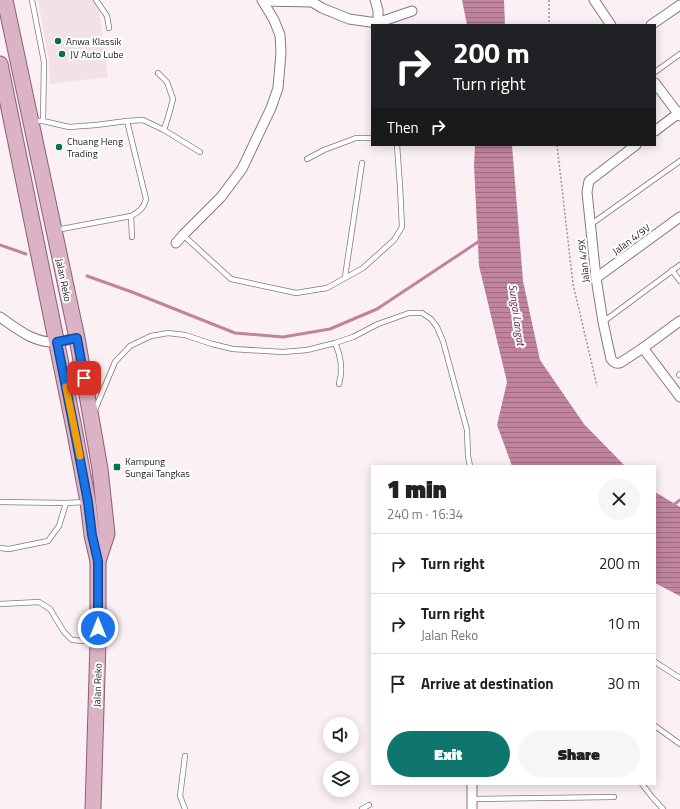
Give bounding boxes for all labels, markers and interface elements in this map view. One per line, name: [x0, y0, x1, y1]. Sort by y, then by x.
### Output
text: 200 m: [453, 31, 530, 74]
place label: Anwa Klassik: [66, 34, 122, 49]
marker: Anwa Klassik: [53, 36, 63, 46]
icon: right: [387, 40, 439, 92]
place label: JV Auto Lube: [70, 47, 124, 62]
marker: JV Auto Lube: [57, 49, 67, 59]
text: Turn right: [453, 70, 526, 97]
text: Then: [387, 116, 419, 139]
icon: right: [427, 116, 449, 138]
place label: Chuang Heng Trading: [67, 134, 123, 161]
marker: Chuang Heng Trading: [54, 142, 64, 152]
street label: Jalan 4/9V: [609, 220, 654, 258]
street label: Jalan 4/9X: [574, 238, 593, 283]
street label: Jalan Reko: [52, 257, 75, 303]
water label: Sungai Langat: [505, 283, 529, 348]
pin: [67, 361, 101, 395]
icon: arrive: [73, 367, 95, 389]
place label: Kampung Sungai Tangkas: [125, 454, 190, 481]
marker: Kampung Sungai Tangkas: [112, 462, 122, 472]
text: 1 min: [387, 471, 447, 507]
button: close: [598, 478, 640, 520]
text: 240 m · 16:34: [387, 504, 463, 524]
text: Turn right: [421, 552, 485, 575]
text: 200 m: [599, 552, 640, 575]
icon: right: [387, 553, 409, 575]
text: Turn right: [421, 602, 485, 625]
position arrow: [77, 607, 119, 649]
text: 10 m: [607, 612, 640, 635]
icon: right: [387, 613, 409, 635]
text: Jalan Reko: [421, 625, 478, 645]
street label: Jalan Reko: [89, 663, 106, 707]
text: Arrive at destination: [421, 672, 554, 695]
text: 30 m: [607, 672, 640, 695]
icon: arrive: [387, 673, 409, 695]
map controls: [323, 717, 359, 797]
button: sound: [323, 717, 359, 753]
button: Exit: [387, 731, 510, 777]
button: Share: [518, 731, 640, 777]
button: layers: [323, 761, 359, 797]

